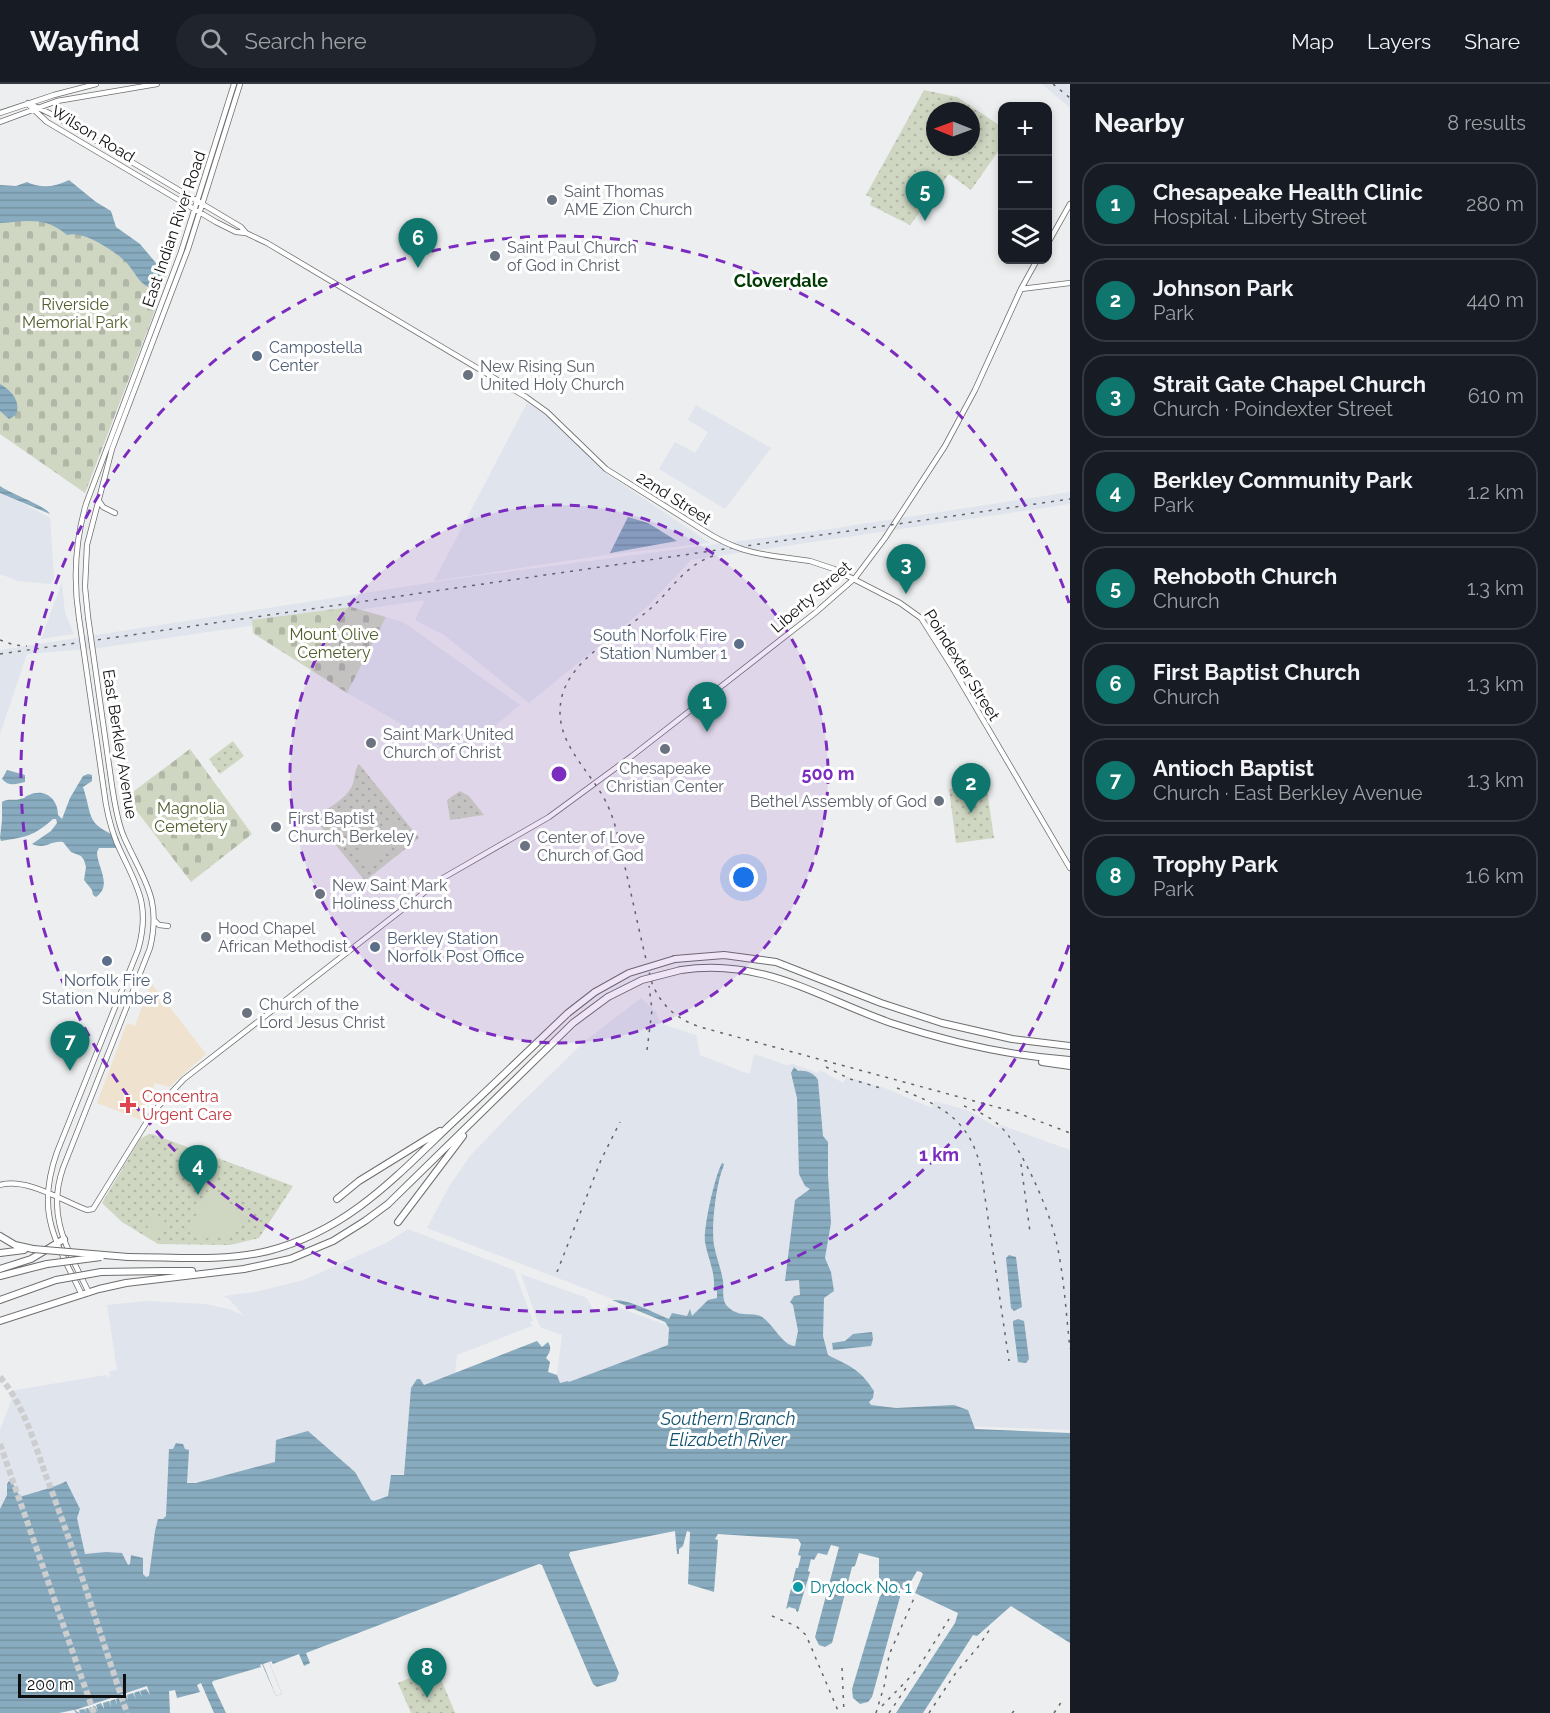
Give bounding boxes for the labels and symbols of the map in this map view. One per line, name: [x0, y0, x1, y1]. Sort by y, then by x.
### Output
street label: Wilson Road: [48, 102, 138, 166]
north arrow: [926, 102, 980, 156]
street label: East Indian River Road: [138, 149, 210, 309]
pin: 5: [906, 172, 944, 221]
place label: Saint Thomas AME Zion Church: [564, 182, 692, 219]
marker: Saint Thomas AME Zion Church: [545, 193, 559, 207]
pin: 6: [398, 218, 438, 268]
place label: Saint Paul Church of God in Christ: [507, 238, 637, 275]
marker: Saint Paul Church of God in Christ: [488, 249, 502, 263]
district label: Cloverdale: [734, 270, 828, 291]
park label: Riverside Memorial Park: [22, 295, 128, 332]
place label: Campostella Center: [269, 338, 363, 375]
marker: Campostella Center: [250, 349, 264, 363]
place label: New Rising Sun United Holy Church: [480, 357, 624, 394]
marker: New Rising Sun United Holy Church: [461, 368, 475, 382]
street label: 22nd Street: [633, 468, 715, 529]
pin: 3: [886, 544, 926, 594]
street label: Liberty Street: [767, 557, 855, 637]
street label: Poindexter Street: [920, 606, 1004, 725]
park label: Mount Olive Cemetery: [289, 625, 379, 662]
place label: South Norfolk Fire Station Number 1: [593, 626, 727, 663]
marker: South Norfolk Fire Station Number 1: [732, 637, 746, 651]
street label: East Berkley Avenue: [99, 668, 141, 820]
pin: 1: [688, 682, 726, 732]
place label: Saint Mark United Church of Christ: [383, 725, 514, 762]
marker: Saint Mark United Church of Christ: [364, 736, 378, 750]
marker: Chesapeake Christian Center: [658, 742, 672, 756]
place label: Chesapeake Christian Center: [606, 759, 724, 796]
text: 500 m: [801, 763, 855, 784]
centre of rings: [549, 764, 569, 784]
pin: 2: [952, 764, 990, 813]
place label: Bethel Assembly of God: [750, 792, 927, 811]
marker: Bethel Assembly of God: [932, 794, 946, 808]
park label: Magnolia Cemetery: [154, 799, 228, 836]
place label: First Baptist Church, Berkeley: [288, 809, 415, 846]
marker: First Baptist Church, Berkeley: [269, 820, 283, 834]
place label: Center of Love Church of God: [537, 828, 645, 865]
marker: Center of Love Church of God: [518, 839, 532, 853]
your location: [729, 863, 758, 892]
place label: New Saint Mark Holiness Church: [332, 876, 453, 913]
marker: New Saint Mark Holiness Church: [313, 887, 327, 901]
place label: Hood Chapel African Methodist: [218, 919, 348, 956]
place label: Berkley Station Norfolk Post Office: [387, 929, 524, 966]
marker: Hood Chapel African Methodist: [199, 930, 213, 944]
marker: Berkley Station Norfolk Post Office: [368, 940, 382, 954]
marker: Norfolk Fire Station Number 8: [100, 954, 114, 968]
place label: Norfolk Fire Station Number 8: [42, 971, 172, 1008]
place label: Church of the Lord Jesus Christ: [259, 995, 386, 1032]
marker: Church of the Lord Jesus Christ: [240, 1006, 254, 1020]
pin: 7: [50, 1022, 90, 1071]
place label: Concentra Urgent Care: [142, 1087, 232, 1124]
marker: Concentra Urgent Care: [119, 1096, 137, 1114]
text: 1 km: [919, 1144, 959, 1165]
pin: 4: [178, 1146, 218, 1195]
water label: Southern Branch Elizabeth River: [659, 1408, 796, 1450]
place label: Drydock No. 1: [810, 1578, 912, 1597]
marker: Drydock No. 1: [791, 1580, 805, 1594]
pin: 8: [408, 1648, 446, 1698]
scale bar: [18, 1671, 126, 1698]

